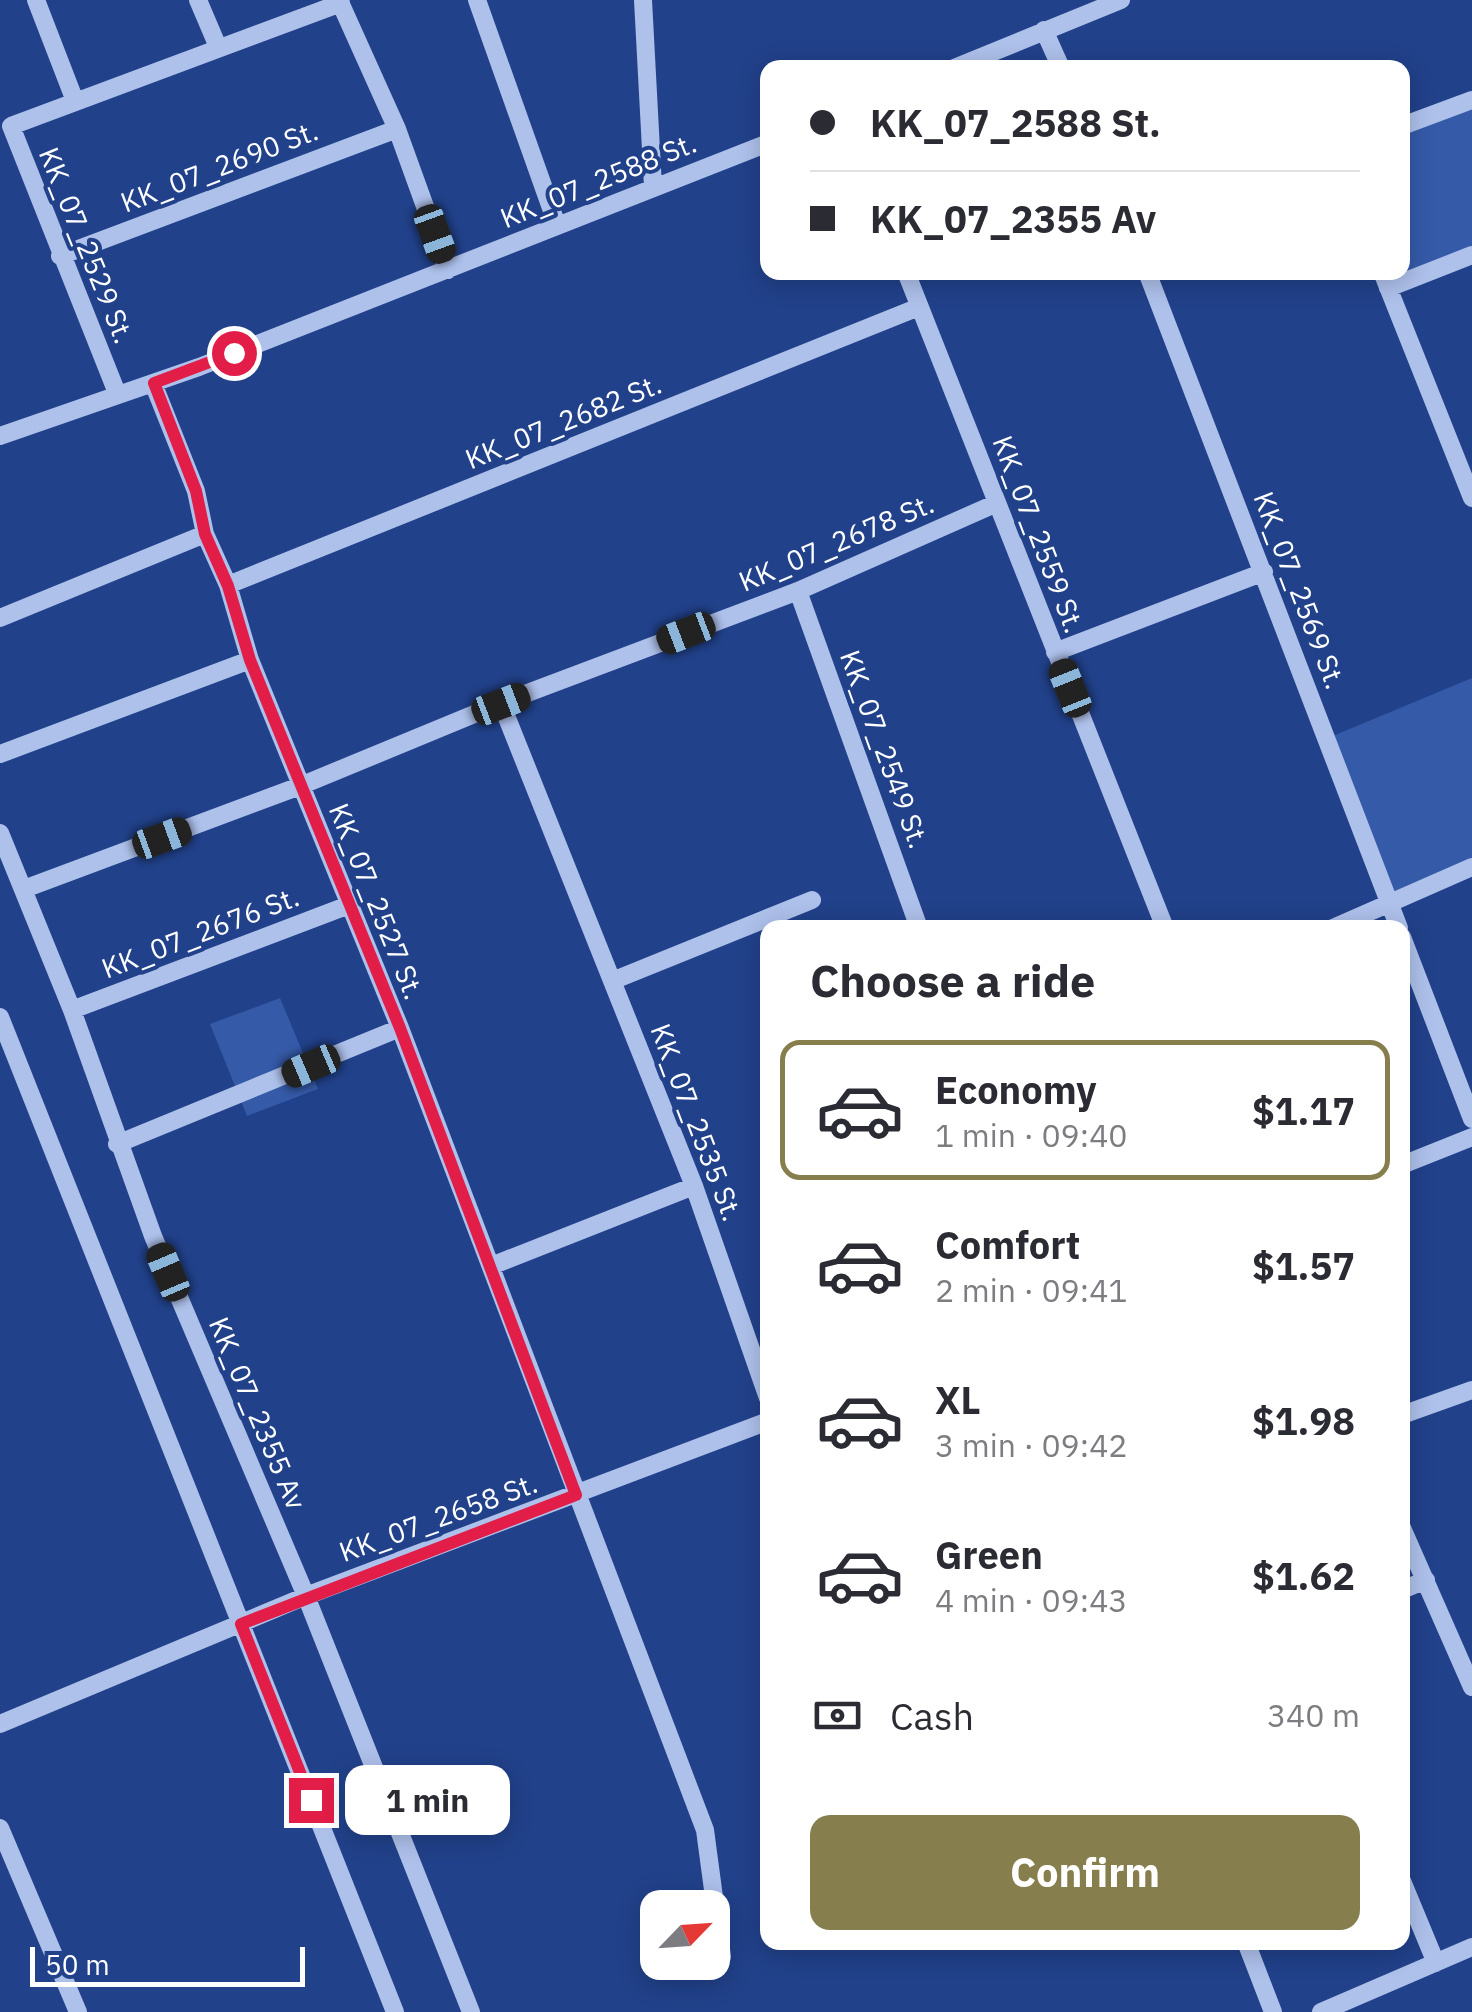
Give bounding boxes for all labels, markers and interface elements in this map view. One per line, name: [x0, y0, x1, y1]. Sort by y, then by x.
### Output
text: KK_07_2588 St.: [870, 98, 1161, 147]
street label: KK_07_2690 St.: [115, 111, 323, 221]
street label: KK_07_2588 St.: [495, 124, 701, 236]
street label: KK_07_2529 St.: [31, 142, 143, 348]
text: KK_07_2355 Av: [870, 194, 1156, 243]
car: [411, 201, 459, 267]
route start: [212, 331, 257, 376]
street label: KK_07_2682 St.: [460, 365, 666, 477]
street label: KK_07_2559 St.: [984, 430, 1094, 638]
street label: KK_07_2678 St.: [733, 484, 939, 600]
street label: KK_07_2569 St.: [1245, 486, 1355, 694]
car: [653, 608, 719, 658]
street label: KK_07_2549 St.: [832, 645, 938, 853]
car: [1045, 655, 1095, 721]
car: [468, 679, 534, 729]
street label: KK_07_2527 St.: [321, 798, 433, 1004]
car: [129, 814, 195, 862]
street label: KK_07_2676 St.: [96, 877, 304, 987]
text: Choose a ride: [810, 951, 1095, 1009]
street label: KK_07_2535 St.: [642, 1018, 752, 1226]
car: [278, 1040, 344, 1092]
icon: car: [815, 1065, 905, 1155]
text: Economy: [935, 1065, 1097, 1114]
text: $1.17: [1252, 1086, 1355, 1135]
text: 1 min · 09:40: [935, 1114, 1128, 1156]
icon: car: [815, 1220, 905, 1310]
text: Comfort: [935, 1220, 1080, 1269]
car: [142, 1239, 194, 1305]
text: $1.57: [1252, 1241, 1355, 1290]
text: 2 min · 09:41: [935, 1269, 1128, 1311]
street label: KK_07_2355 Av: [201, 1311, 315, 1515]
icon: car: [815, 1375, 905, 1465]
text: XL: [935, 1375, 981, 1424]
text: $1.98: [1252, 1396, 1355, 1445]
text: 3 min · 09:42: [935, 1424, 1128, 1466]
street label: KK_07_2658 St.: [334, 1464, 542, 1570]
icon: car: [815, 1530, 905, 1620]
text: Green: [935, 1530, 1043, 1579]
text: $1.62: [1252, 1551, 1355, 1600]
text: 4 min · 09:43: [935, 1579, 1128, 1621]
icon: cash: [810, 1688, 865, 1743]
text: Cash: [890, 1691, 974, 1740]
text: 340 m: [1267, 1694, 1360, 1736]
callout: 1 min: [346, 1765, 511, 1835]
route end: [289, 1778, 334, 1823]
text: 1 min: [386, 1779, 469, 1821]
button: Confirm: [810, 1815, 1360, 1930]
north arrow: [640, 1890, 730, 1980]
map controls: [640, 1890, 730, 1980]
scale bar: [30, 1942, 305, 1986]
text: 50 m: [45, 1946, 110, 1983]

